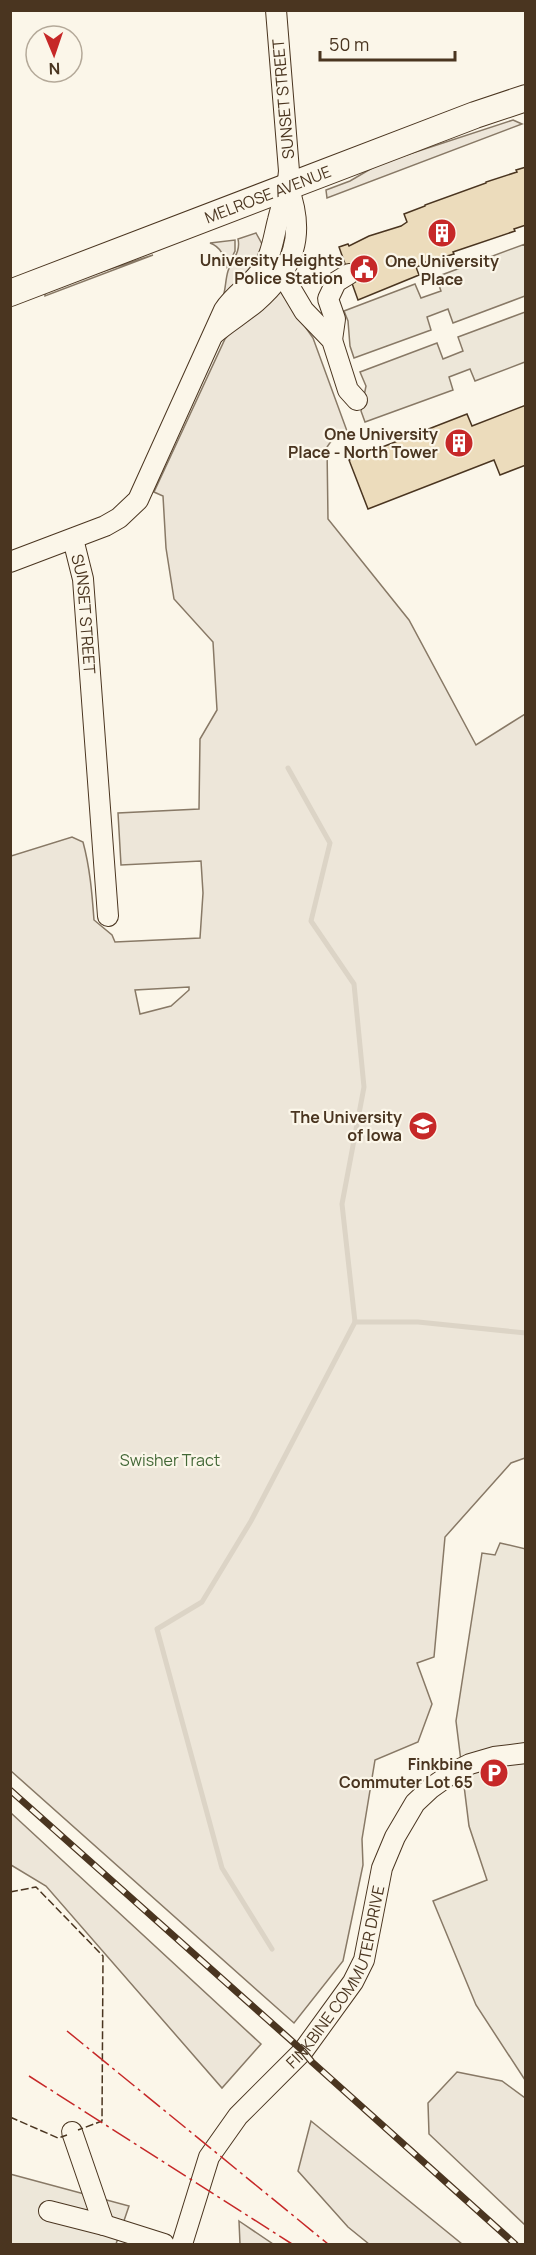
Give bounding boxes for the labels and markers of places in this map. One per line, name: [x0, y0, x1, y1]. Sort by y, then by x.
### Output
building icon: One University Place: [426, 217, 458, 249]
place label: University Heights Police Station: [200, 249, 343, 289]
place label: One University Place: [385, 250, 499, 290]
public building icon: University Heights Police Station: [348, 253, 380, 285]
place label: One University Place - North Tower: [288, 423, 438, 463]
building icon: One University Place - North Tower: [443, 427, 475, 459]
place label: The University of Iowa: [290, 1106, 402, 1146]
school or university icon: The University of Iowa: [407, 1110, 439, 1142]
place label: Finkbine Commuter Lot 65: [339, 1753, 473, 1793]
parking icon: Finkbine Commuter Lot 65: [478, 1757, 510, 1789]

